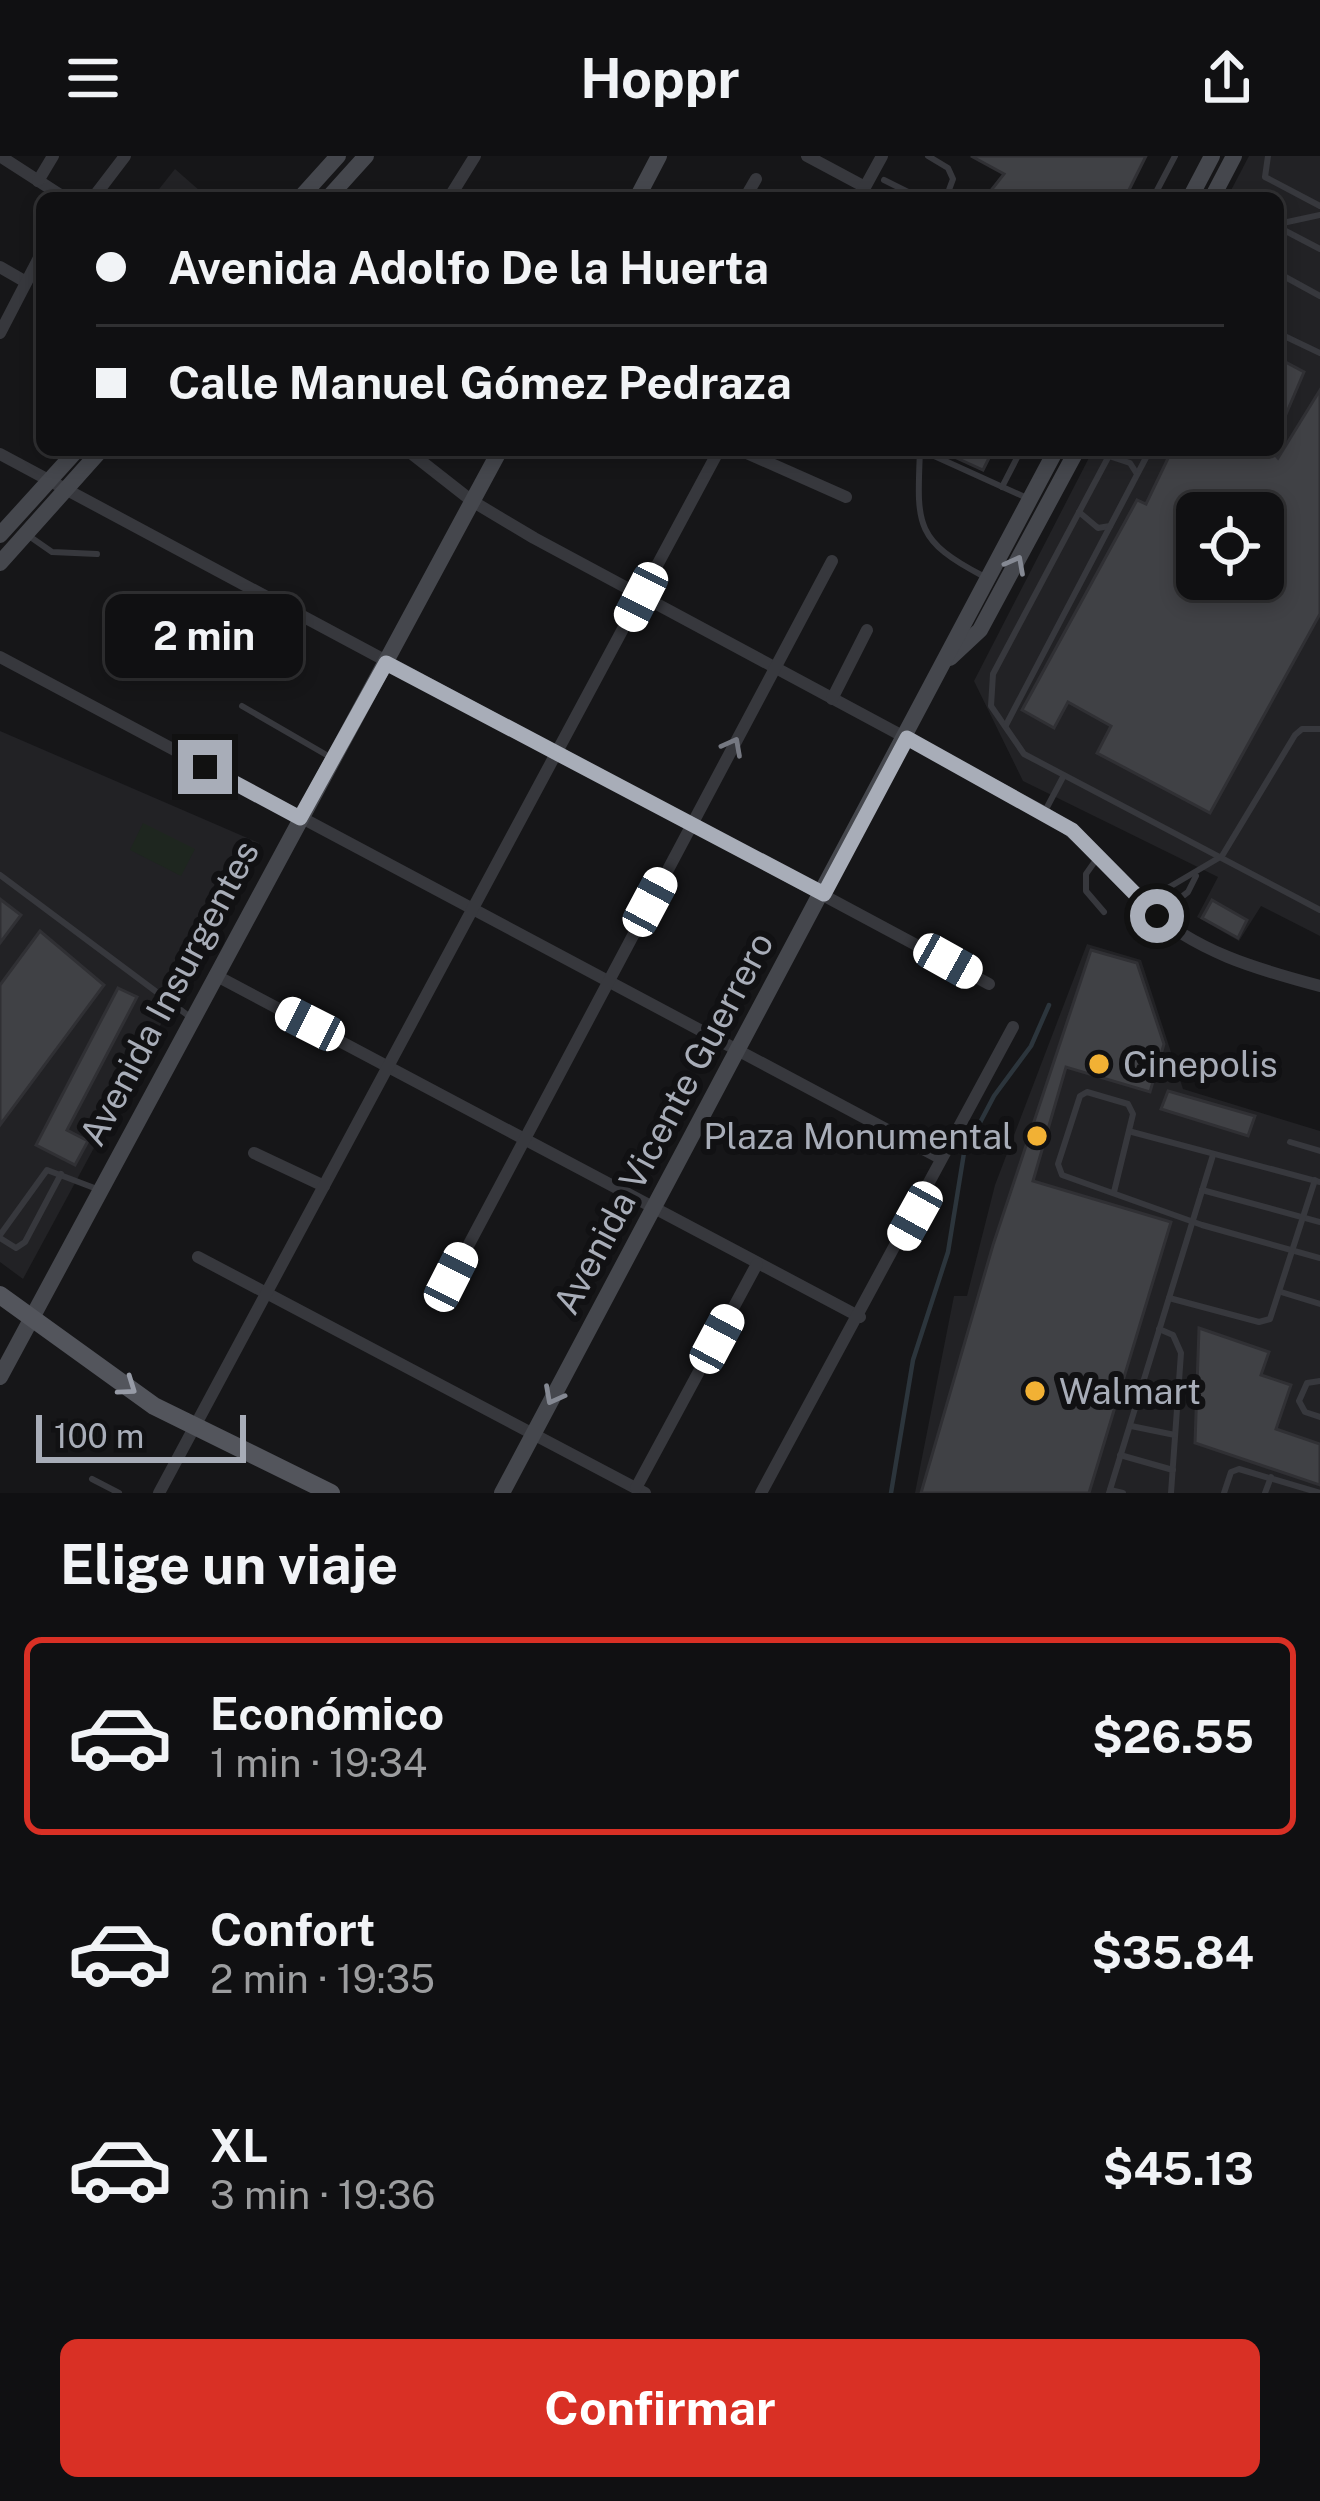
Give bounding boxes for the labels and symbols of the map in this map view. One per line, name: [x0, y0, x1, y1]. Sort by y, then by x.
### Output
one-way arrow: [1002, 555, 1025, 576]
car: [609, 557, 673, 637]
callout: 2 min: [106, 593, 304, 677]
one-way arrow: [719, 738, 742, 759]
route end: [178, 740, 232, 794]
street label: Avenida Insurgentes: [71, 833, 267, 1153]
car: [617, 862, 683, 942]
route start: [1130, 889, 1184, 943]
street label: Avenida Vicente Guerrero: [544, 925, 782, 1321]
car: [908, 928, 988, 994]
car: [270, 992, 350, 1056]
place label: Cinepolis: [1123, 1043, 1278, 1085]
marker: Cinepolis: [1086, 1051, 1112, 1077]
place label: Plaza Monumental: [703, 1115, 1013, 1157]
marker: Plaza Monumental: [1024, 1123, 1050, 1149]
car: [882, 1176, 948, 1256]
car: [419, 1237, 483, 1317]
car: [684, 1299, 750, 1379]
place label: Walmart: [1059, 1370, 1201, 1412]
one-way arrow: [114, 1373, 136, 1395]
marker: Walmart: [1022, 1378, 1048, 1404]
one-way arrow: [544, 1383, 567, 1405]
scale bar: [36, 1409, 246, 1462]

